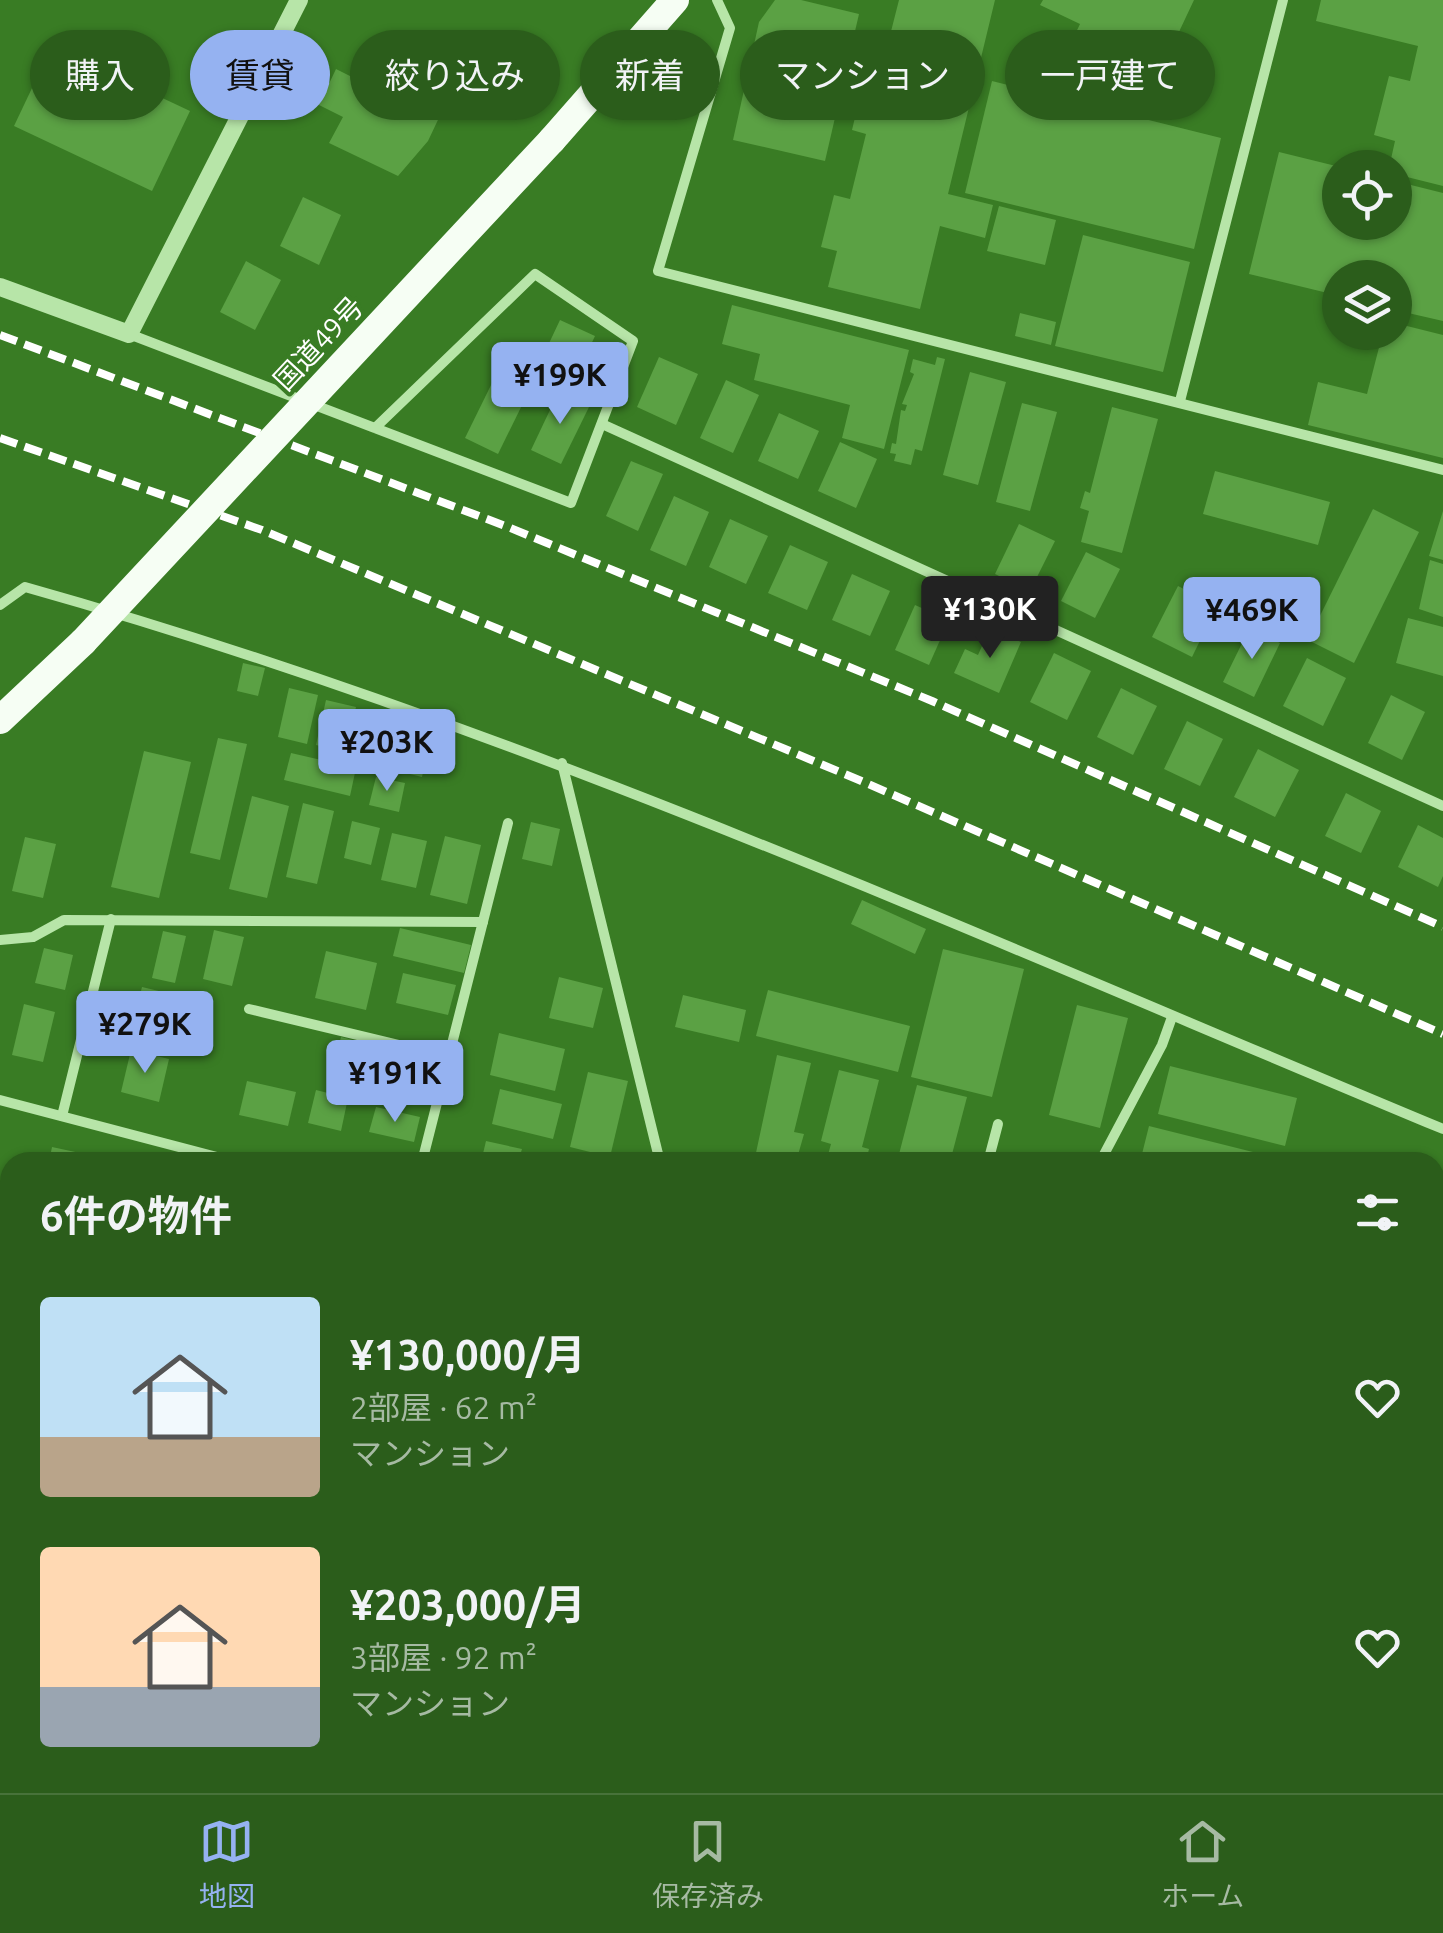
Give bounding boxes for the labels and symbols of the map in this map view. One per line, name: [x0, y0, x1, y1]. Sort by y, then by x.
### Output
street label: 国道49号: [267, 290, 369, 396]
pin: ¥199K: [490, 342, 630, 427]
pin: ¥130K: [920, 576, 1060, 661]
pin: ¥469K: [1182, 577, 1322, 662]
pin: ¥203K: [317, 709, 457, 794]
pin: ¥279K: [75, 991, 215, 1076]
pin: ¥191K: [325, 1040, 465, 1125]

